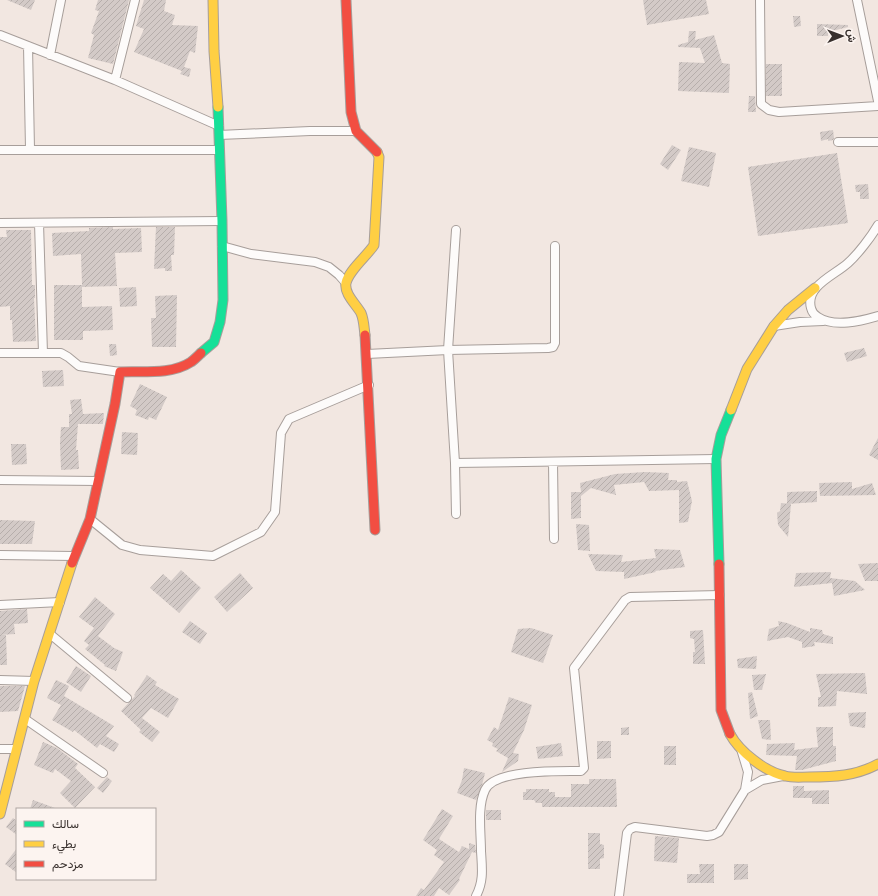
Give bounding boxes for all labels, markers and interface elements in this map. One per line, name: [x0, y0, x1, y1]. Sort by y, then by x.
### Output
north arrow: [822, 16, 862, 56]
text: ش: [845, 29, 858, 43]
legend: [16, 808, 156, 880]
text: سالك: [52, 817, 79, 832]
text: بطيء: [52, 837, 76, 854]
text: مزدحم: [52, 857, 83, 872]

